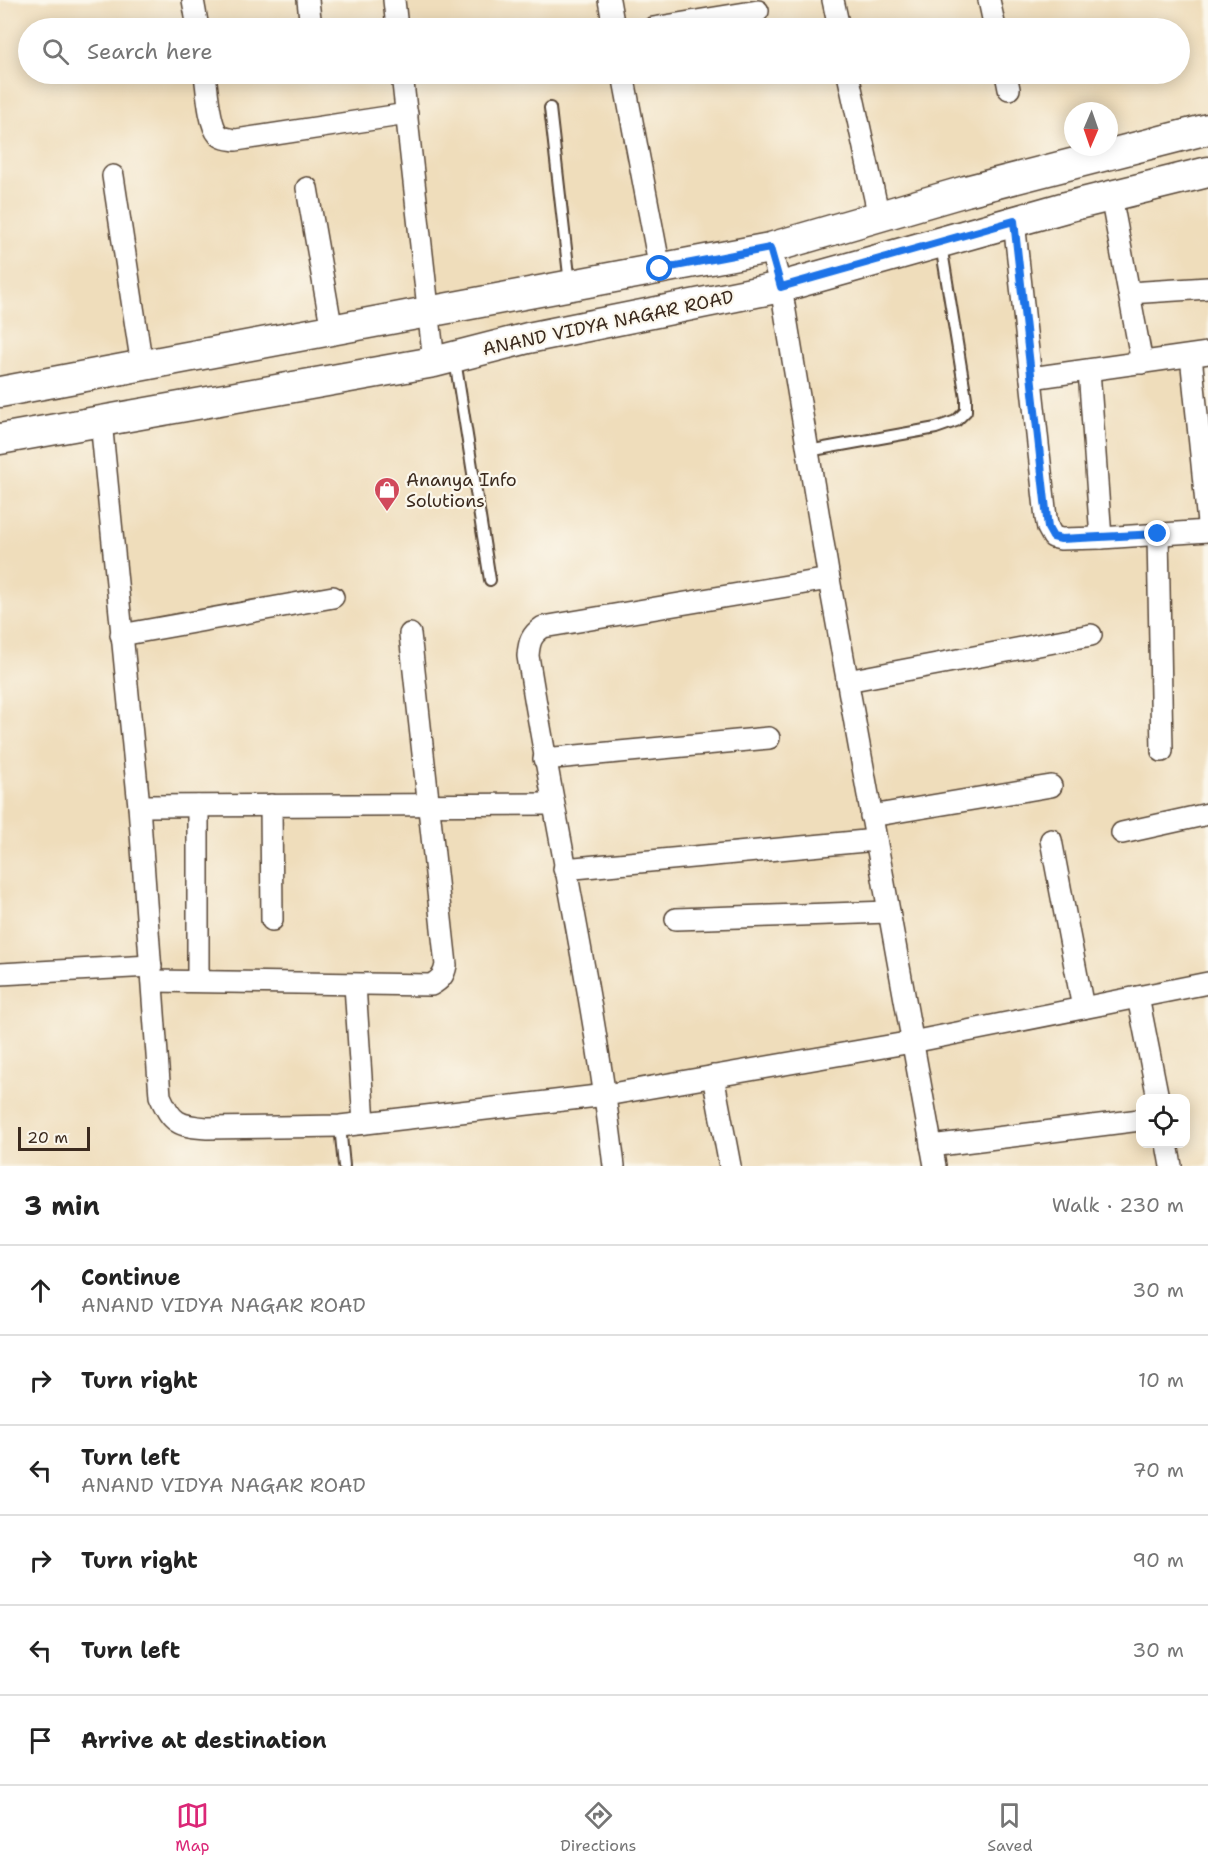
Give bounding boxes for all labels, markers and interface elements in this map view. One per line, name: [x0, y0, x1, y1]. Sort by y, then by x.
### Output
search box: [18, 18, 1190, 84]
icon: search: [39, 35, 72, 68]
text: Search here: [87, 37, 213, 66]
north arrow: [1064, 102, 1118, 156]
route start: [646, 255, 672, 281]
street label: ANAND VIDYA NAGAR ROAD: [480, 285, 736, 361]
place label: Ananya Info Solutions: [406, 468, 517, 513]
shop icon: Ananya Info Solutions: [372, 475, 402, 513]
route end: [1144, 520, 1170, 546]
map controls: [1136, 1094, 1190, 1148]
button: locate: [1136, 1094, 1190, 1148]
scale bar: [18, 1124, 90, 1152]
text: 20 m: [27, 1127, 68, 1148]
text: 3 min: [24, 1188, 100, 1223]
text: Walk · 230 m: [1052, 1192, 1184, 1218]
text: Continue: [81, 1263, 181, 1292]
icon: ahead: [24, 1274, 57, 1307]
text: 30 m: [1132, 1277, 1184, 1303]
text: ANAND VIDYA NAGAR ROAD: [81, 1292, 366, 1318]
icon: right: [24, 1364, 57, 1397]
text: Turn right: [81, 1366, 198, 1395]
text: 10 m: [1138, 1367, 1184, 1393]
text: Turn left: [81, 1443, 180, 1472]
icon: left: [24, 1454, 57, 1487]
text: 70 m: [1132, 1457, 1184, 1483]
text: ANAND VIDYA NAGAR ROAD: [81, 1472, 366, 1498]
icon: right: [24, 1544, 57, 1577]
text: Turn right: [81, 1546, 198, 1575]
text: 90 m: [1132, 1547, 1184, 1573]
icon: left: [24, 1634, 57, 1667]
text: Turn left: [81, 1636, 180, 1665]
text: 30 m: [1132, 1637, 1184, 1663]
icon: arrive: [24, 1724, 57, 1757]
text: Arrive at destination: [81, 1726, 327, 1755]
tab: Map: [175, 1799, 210, 1856]
tab: Directions: [560, 1799, 637, 1856]
tab: Saved: [987, 1799, 1033, 1856]

